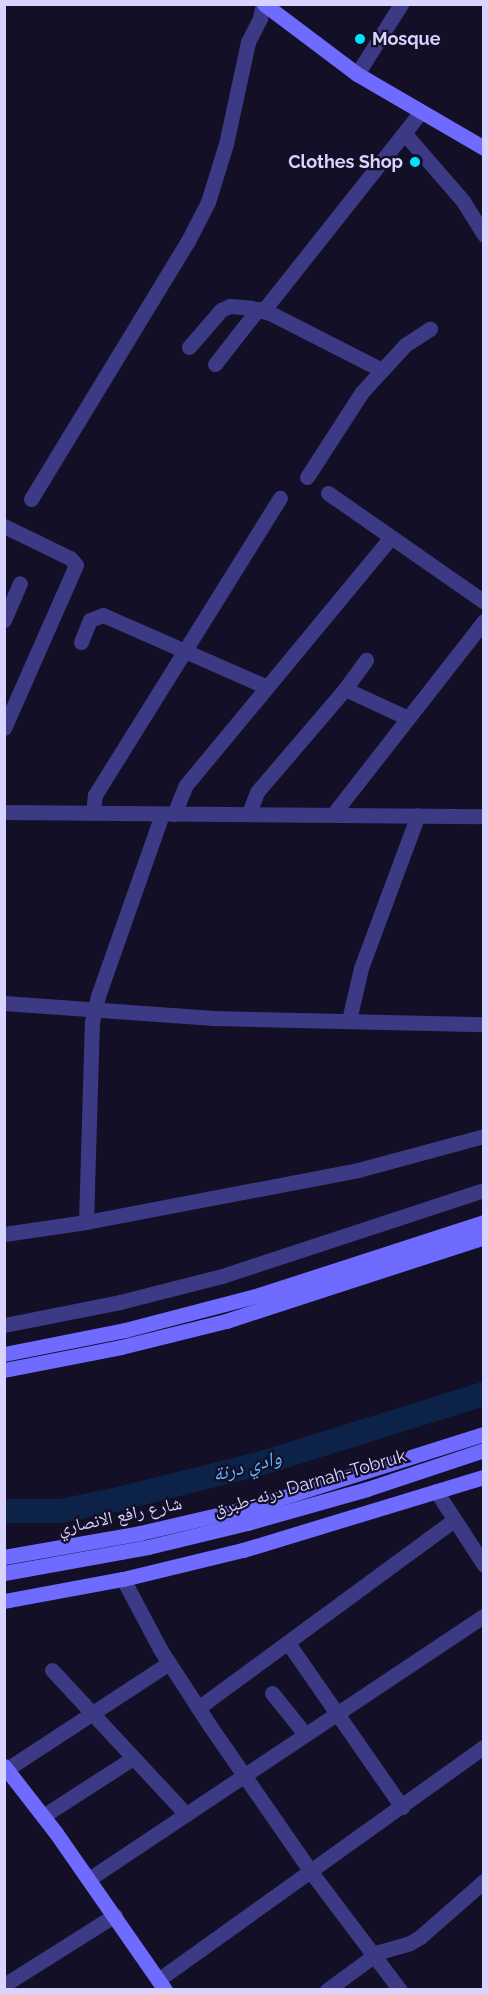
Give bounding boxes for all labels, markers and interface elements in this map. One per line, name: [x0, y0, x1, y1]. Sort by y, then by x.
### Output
place label: Mosque: [372, 28, 441, 50]
marker: Mosque: [353, 32, 367, 46]
place label: Clothes Shop: [288, 151, 403, 173]
marker: Clothes Shop: [408, 155, 422, 169]
water label: وادي درنة: [210, 1445, 284, 1487]
street label: درنه-طبرق Darnah-Tobruk: [211, 1445, 409, 1521]
street label: شارع رافع الانصاري: [56, 1492, 184, 1540]

